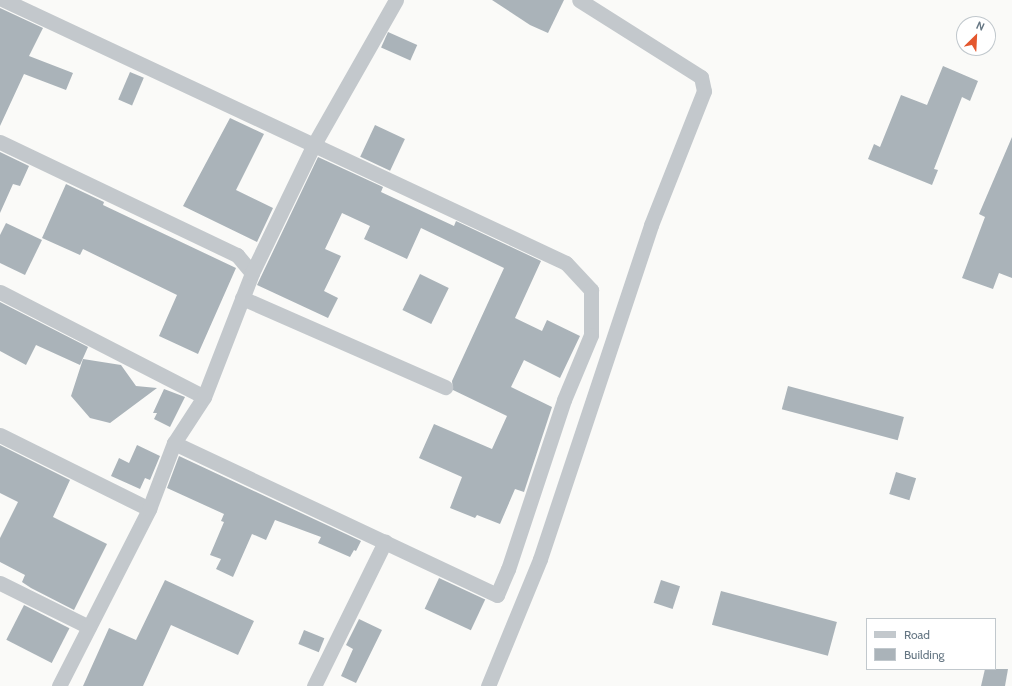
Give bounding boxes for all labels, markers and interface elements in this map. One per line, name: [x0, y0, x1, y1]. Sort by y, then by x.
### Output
north arrow: [956, 16, 996, 56]
text: N: [974, 18, 987, 34]
legend: [866, 618, 996, 670]
text: Road: [904, 627, 930, 642]
text: Building: [904, 647, 945, 662]

